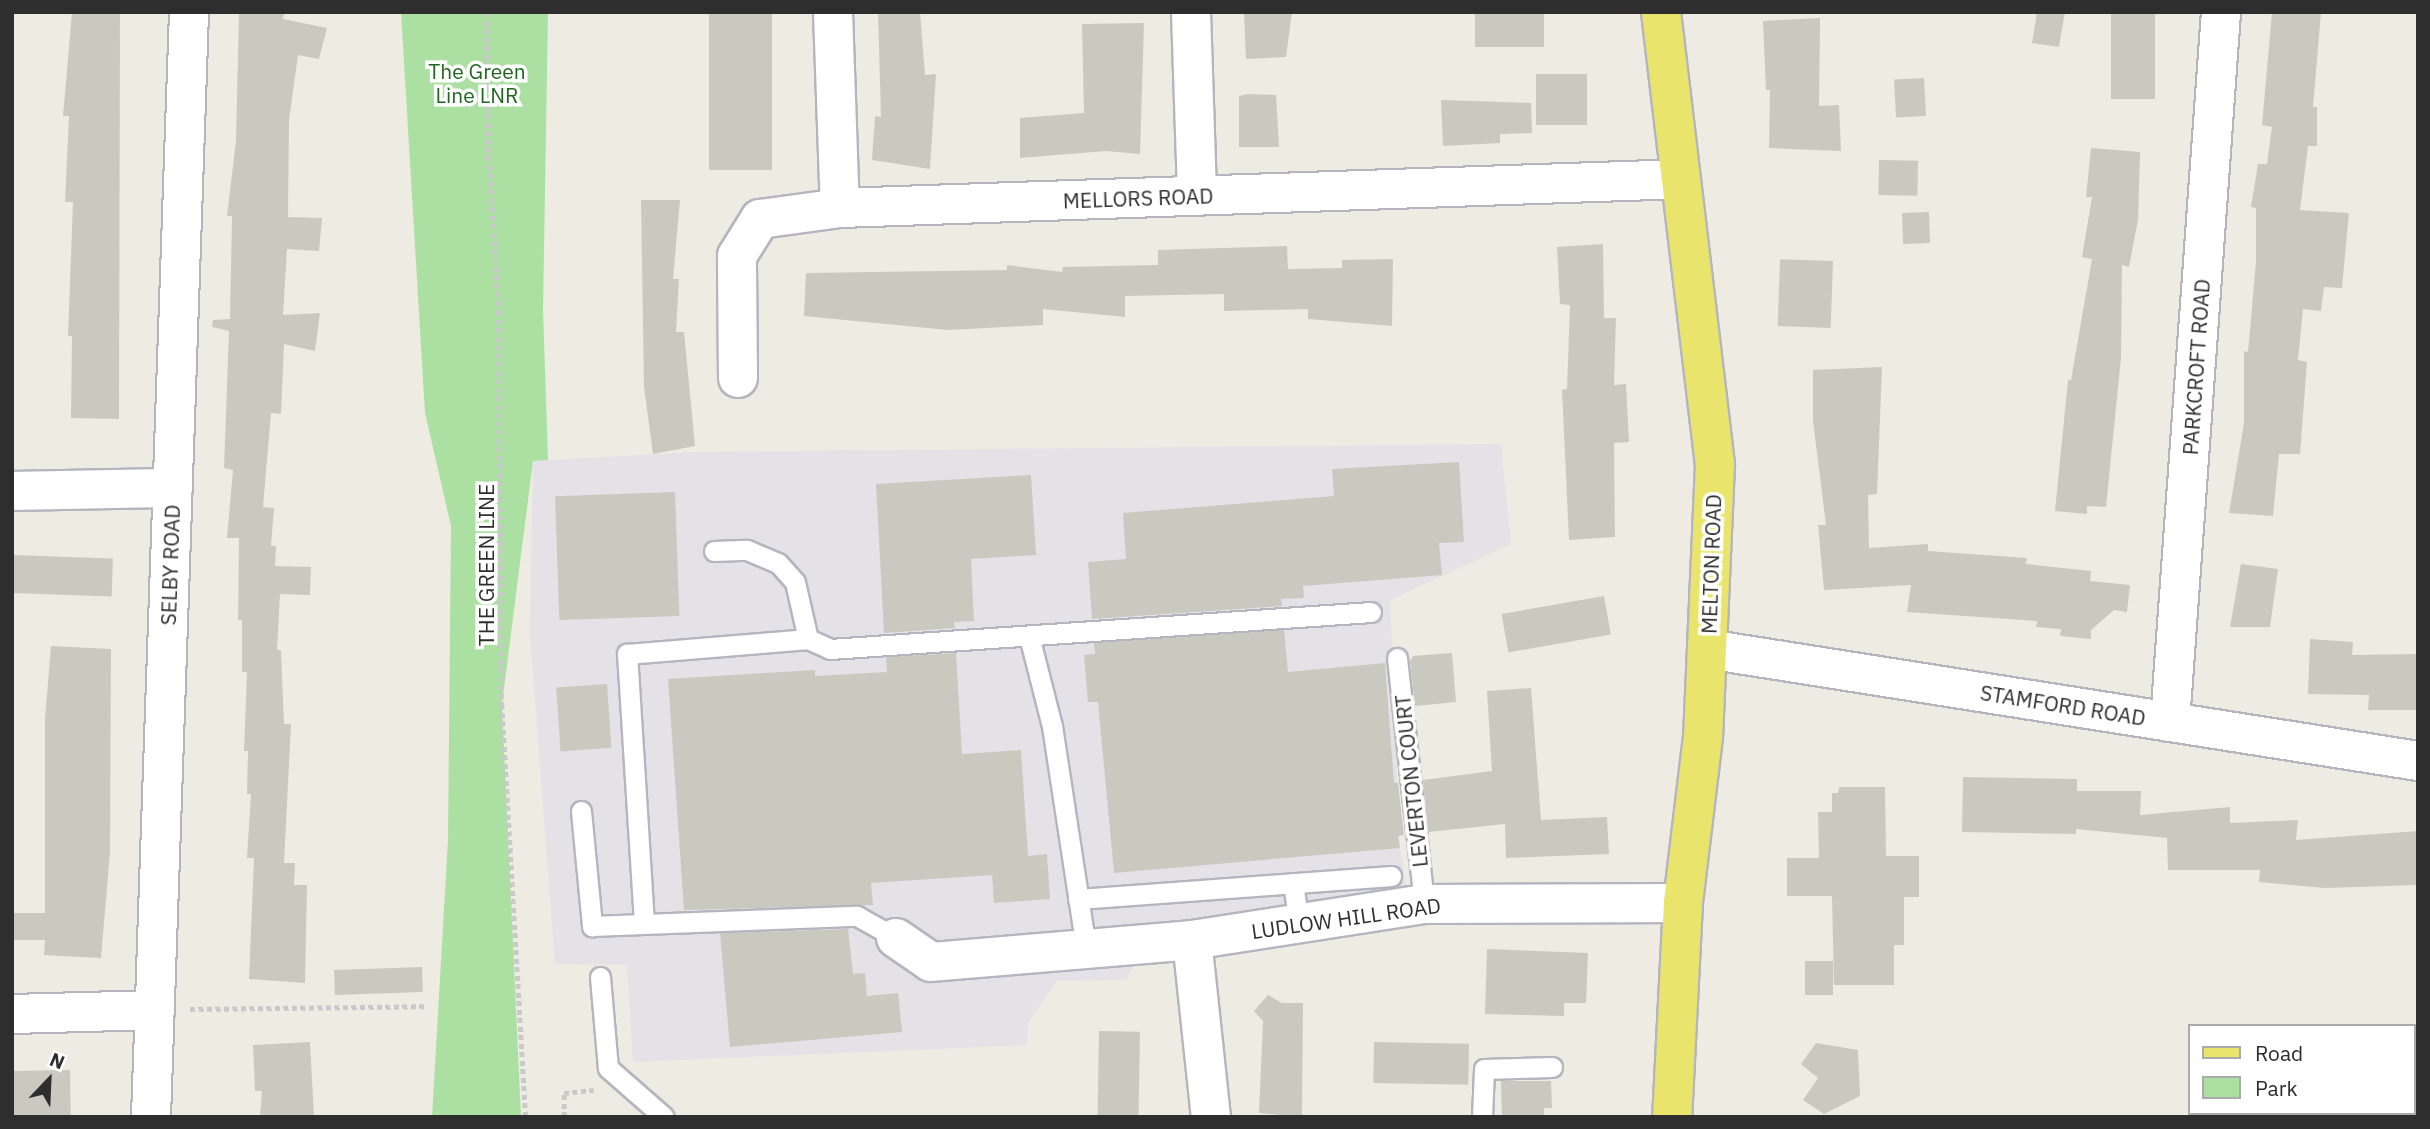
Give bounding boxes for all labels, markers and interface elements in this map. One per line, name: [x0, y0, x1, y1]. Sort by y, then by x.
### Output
park label: The Green Line LNR: [428, 58, 526, 108]
street label: MELLORS ROAD: [1062, 183, 1214, 213]
street label: PARKCROFT ROAD: [2177, 278, 2215, 456]
street label: THE GREEN LINE: [473, 484, 499, 646]
street label: MELTON ROAD: [1696, 494, 1726, 634]
street label: SELBY ROAD: [155, 504, 185, 626]
street label: STAMFORD ROAD: [1978, 679, 2148, 731]
street label: LEVERTON COURT: [1389, 693, 1433, 869]
street label: LUDLOW HILL ROAD: [1250, 892, 1442, 944]
legend: [2188, 1024, 2416, 1115]
text: Road: [2255, 1039, 2303, 1067]
north arrow: [14, 1045, 84, 1115]
text: N: [46, 1047, 68, 1074]
text: Park: [2255, 1074, 2298, 1102]

